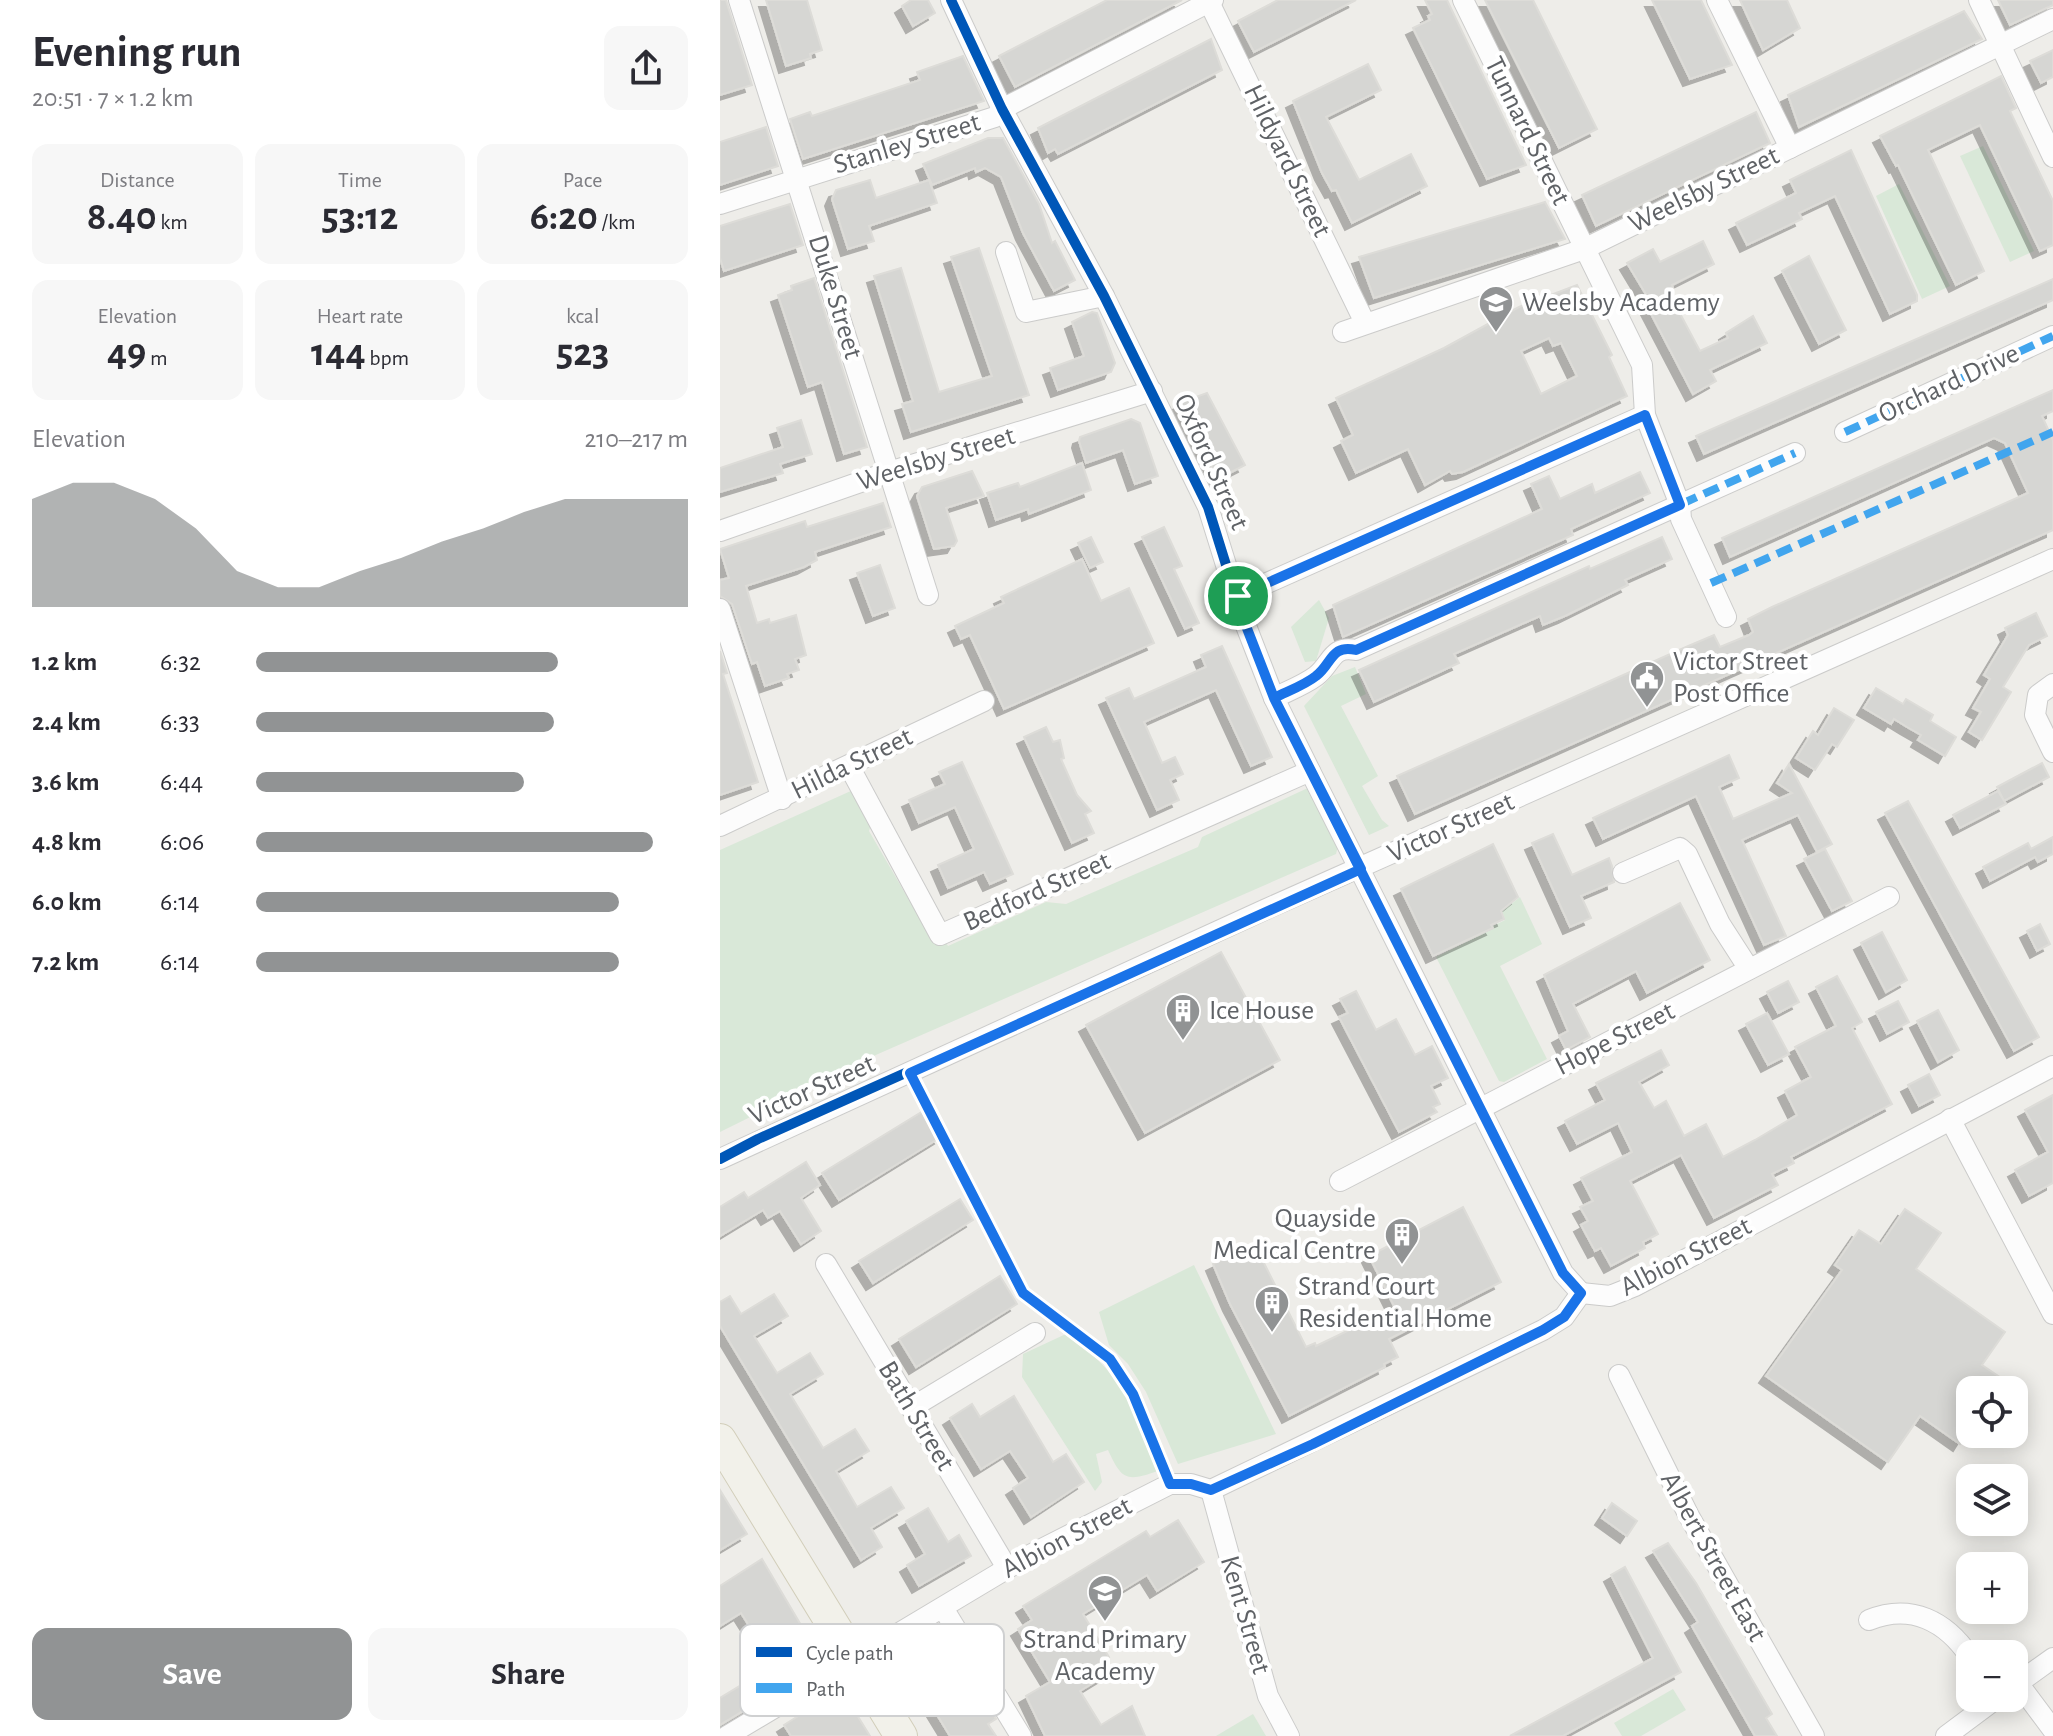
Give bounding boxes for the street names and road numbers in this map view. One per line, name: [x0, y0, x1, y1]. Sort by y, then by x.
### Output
street label: Tunnard Street: [1479, 53, 1575, 210]
street label: Hildyard Street: [1238, 80, 1336, 242]
street label: Stanley Street: [830, 108, 984, 180]
street label: Weelsby Street: [1624, 142, 1784, 238]
street label: Duke Street: [803, 232, 867, 362]
street label: Orchard Drive: [1875, 339, 2023, 429]
street label: Oxford Street: [1169, 390, 1253, 534]
street label: Weelsby Street: [854, 422, 1018, 496]
street label: Hilda Street: [787, 723, 917, 805]
street label: Victor Street: [1384, 788, 1518, 868]
street label: Bedford Street: [959, 847, 1115, 937]
street label: Hope Street: [1551, 997, 1679, 1081]
street label: Victor Street: [745, 1050, 879, 1130]
street label: Albion Street: [1616, 1212, 1756, 1302]
street label: Bath Street: [873, 1357, 959, 1476]
street label: Albert Street East: [1655, 1468, 1771, 1646]
street label: Albion Street: [997, 1492, 1137, 1584]
street label: Kent Street: [1215, 1553, 1275, 1677]

